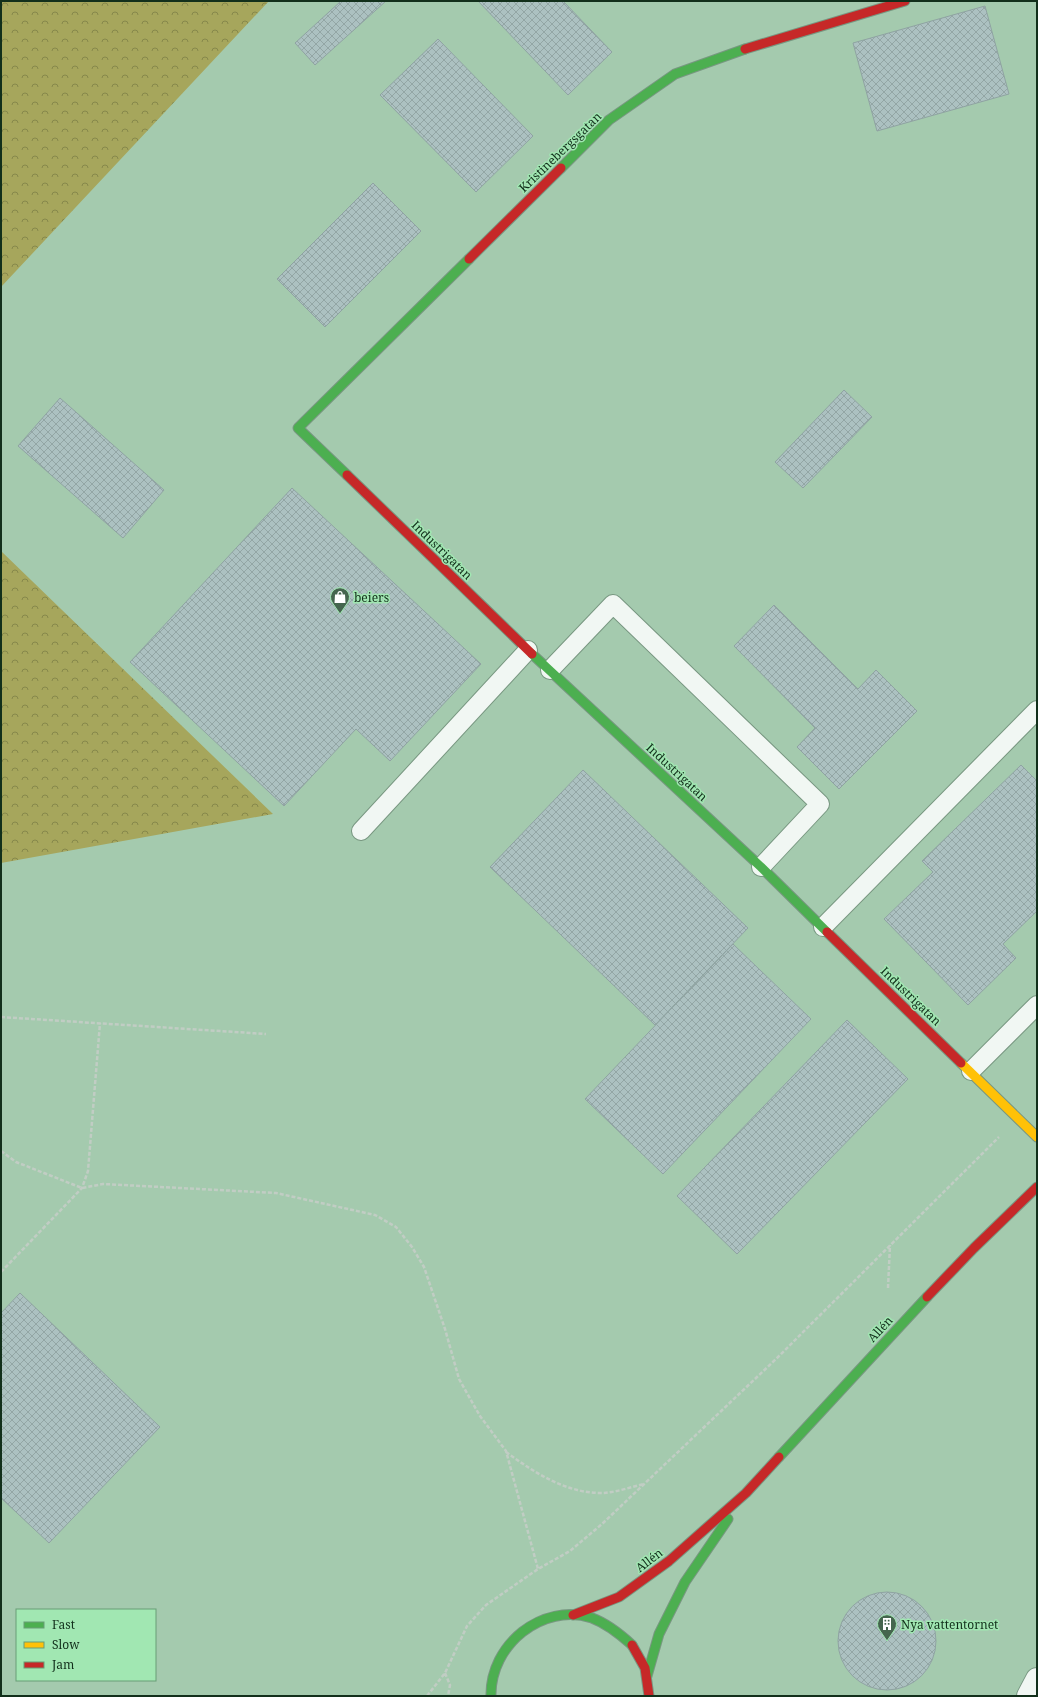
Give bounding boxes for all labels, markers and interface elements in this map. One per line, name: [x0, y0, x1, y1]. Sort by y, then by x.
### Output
street label: Kristinebergsgatan: [515, 108, 605, 196]
street label: Industrigatan: [408, 517, 476, 583]
shop icon: beiers: [329, 586, 351, 614]
place label: beiers: [354, 589, 389, 606]
street label: Industrigatan: [643, 739, 712, 805]
street label: Industrigatan: [877, 963, 945, 1029]
street label: Allén: [864, 1312, 897, 1346]
street label: Allén: [632, 1544, 666, 1576]
legend: [16, 1609, 156, 1681]
building icon: Nya vattentornet: [876, 1613, 898, 1641]
text: Fast: [52, 1616, 75, 1633]
place label: Nya vattentornet: [901, 1616, 998, 1633]
text: Slow: [52, 1636, 80, 1653]
text: Jam: [51, 1656, 74, 1673]

